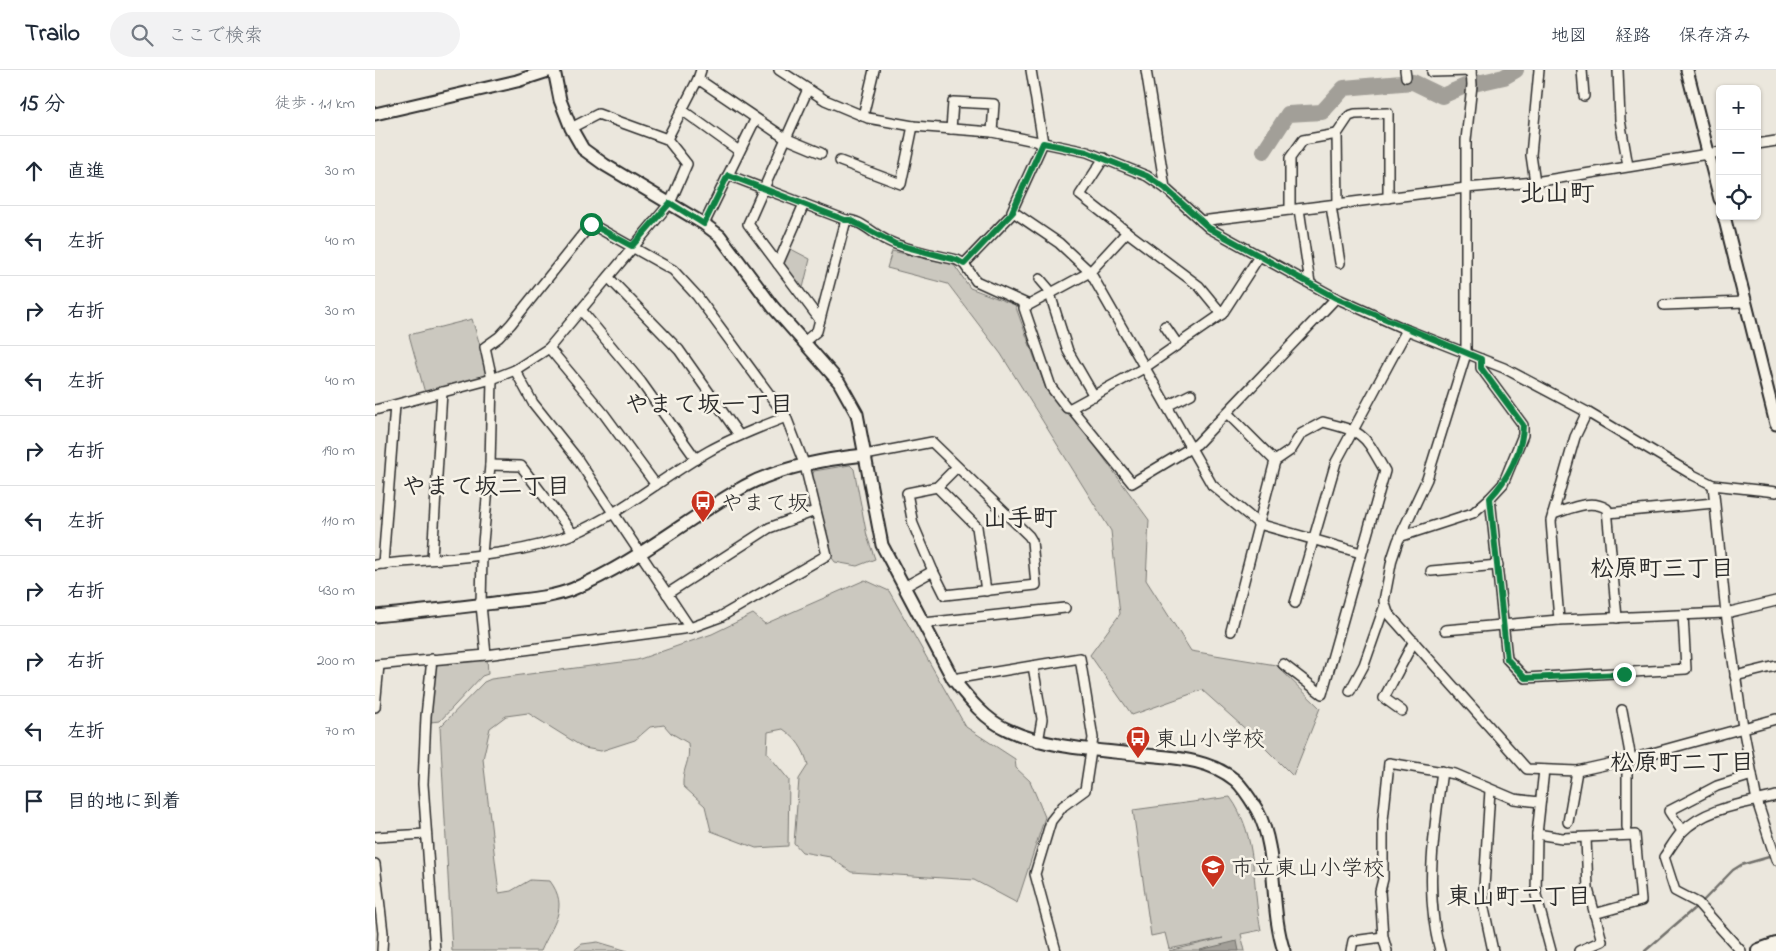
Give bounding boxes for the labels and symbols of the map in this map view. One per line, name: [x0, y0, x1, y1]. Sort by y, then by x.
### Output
district label: 北山町: [1519, 177, 1595, 213]
route start: [580, 213, 603, 236]
district label: やまて坂一丁目: [625, 389, 793, 424]
district label: やまて坂二丁目: [402, 471, 570, 506]
bus stop icon: やまて坂: [690, 489, 716, 523]
place label: やまて坂: [721, 489, 809, 521]
district label: 山手町: [982, 502, 1058, 538]
district label: 松原町三丁目: [1590, 553, 1734, 588]
route end: [1613, 663, 1636, 686]
bus stop icon: 東山小学校: [1125, 725, 1151, 759]
place label: 東山小学校: [1155, 725, 1265, 757]
district label: 松原町二丁目: [1610, 747, 1754, 782]
school or university icon: 市立東山小学校: [1200, 854, 1226, 888]
place label: 市立東山小学校: [1231, 854, 1385, 886]
district label: 東山町二丁目: [1447, 881, 1591, 916]

